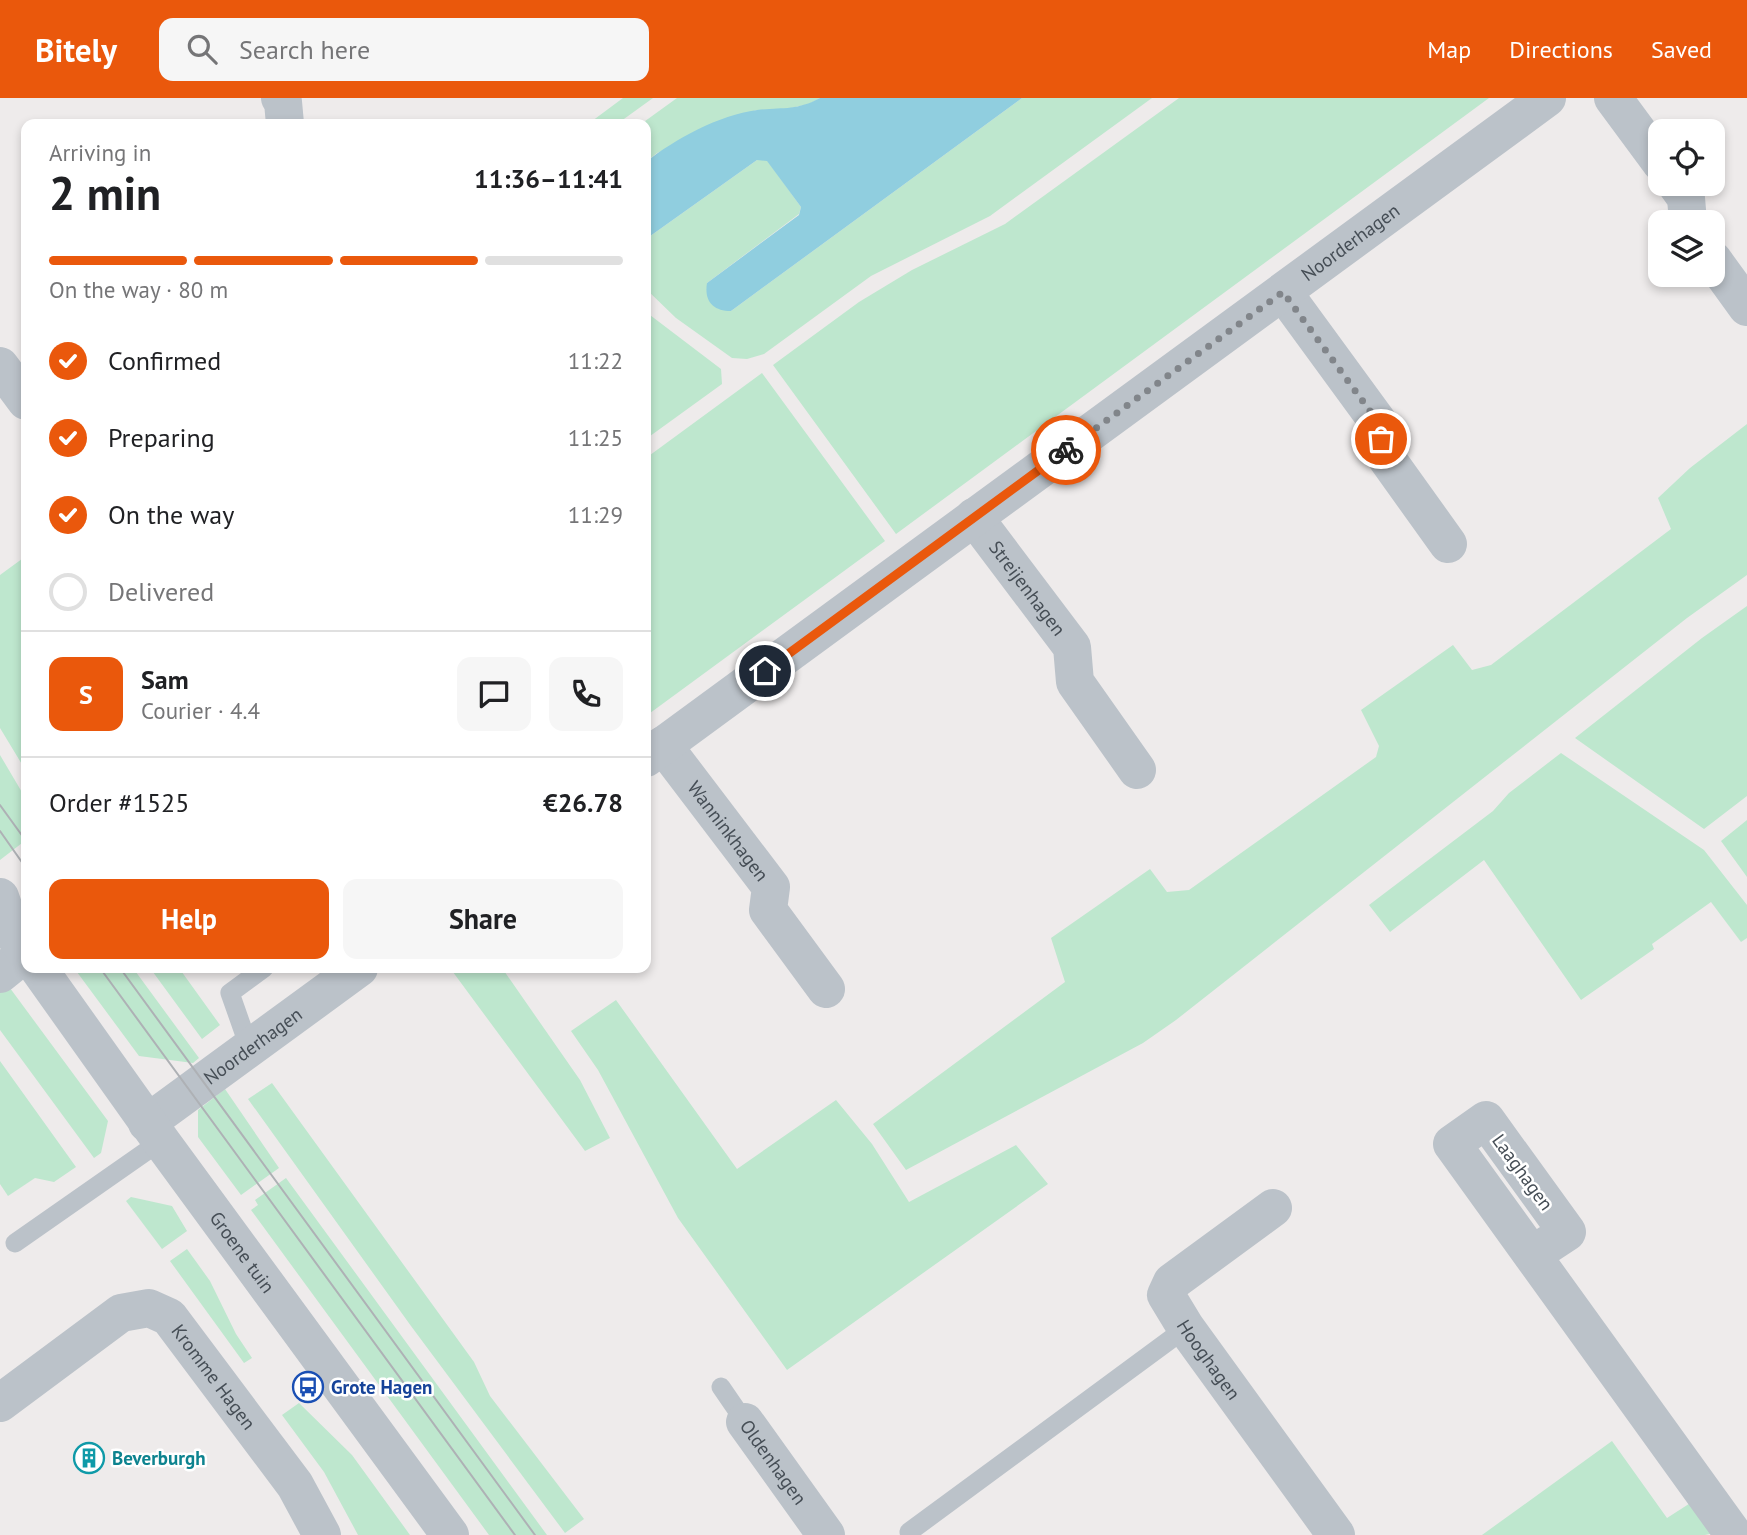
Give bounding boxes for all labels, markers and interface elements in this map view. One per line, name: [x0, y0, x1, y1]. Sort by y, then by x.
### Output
search box: [159, 18, 649, 81]
text: Bitely: [35, 28, 117, 71]
icon: search: [183, 30, 221, 68]
text: Search here: [239, 33, 370, 66]
text: Map: [1427, 34, 1471, 65]
text: Directions: [1509, 34, 1613, 65]
text: Saved: [1651, 34, 1712, 65]
map controls: [1648, 119, 1725, 287]
button: locate: [1648, 119, 1725, 196]
text: Arriving in: [49, 138, 151, 167]
text: 11:36–11:41: [474, 162, 623, 195]
text: 2 min: [49, 163, 161, 223]
street label: Noorderhagen: [1296, 198, 1404, 286]
button: layers: [1648, 210, 1725, 287]
text: On the way · 80 m: [49, 275, 228, 304]
icon: check: [49, 342, 87, 380]
text: Confirmed: [108, 344, 221, 377]
text: 11:22: [568, 346, 623, 375]
pin: [1351, 409, 1411, 469]
courier: [1031, 415, 1101, 485]
icon: check: [49, 419, 87, 457]
icon: bag: [1362, 420, 1400, 458]
text: Preparing: [108, 421, 215, 454]
text: 11:25: [568, 423, 623, 452]
icon: bike: [1047, 431, 1085, 469]
icon: check: [49, 496, 87, 534]
text: On the way: [108, 498, 234, 531]
text: 11:29: [568, 500, 623, 529]
street label: Streijenhagen: [984, 536, 1071, 640]
text: Delivered: [108, 575, 214, 608]
pin: [735, 641, 795, 701]
icon: home: [746, 652, 784, 690]
button: chat: [457, 657, 531, 731]
button: phone: [549, 657, 623, 731]
text: Sam: [141, 663, 189, 696]
text: S: [79, 678, 93, 711]
text: Courier · 4.4: [141, 696, 260, 725]
street label: Wanninkhagen: [683, 776, 774, 886]
text: Order #1525: [49, 786, 189, 819]
text: €26.78: [543, 786, 623, 819]
button: Help: [49, 879, 329, 959]
button: Share: [343, 879, 623, 959]
street label: Noorderhagen: [199, 1002, 307, 1090]
street label: Laaghagen: [1487, 1129, 1559, 1215]
street label: Groene tuin: [205, 1207, 280, 1298]
street label: Hooghagen: [1172, 1315, 1246, 1404]
street label: Kromme Hagen: [167, 1319, 261, 1434]
bus stop icon: Grote Hagen: [291, 1370, 325, 1404]
place label: Grote Hagen: [331, 1375, 432, 1399]
street label: Oldenhagen: [735, 1415, 812, 1509]
building icon: Beverburgh: [72, 1441, 106, 1475]
place label: Beverburgh: [112, 1446, 205, 1470]

